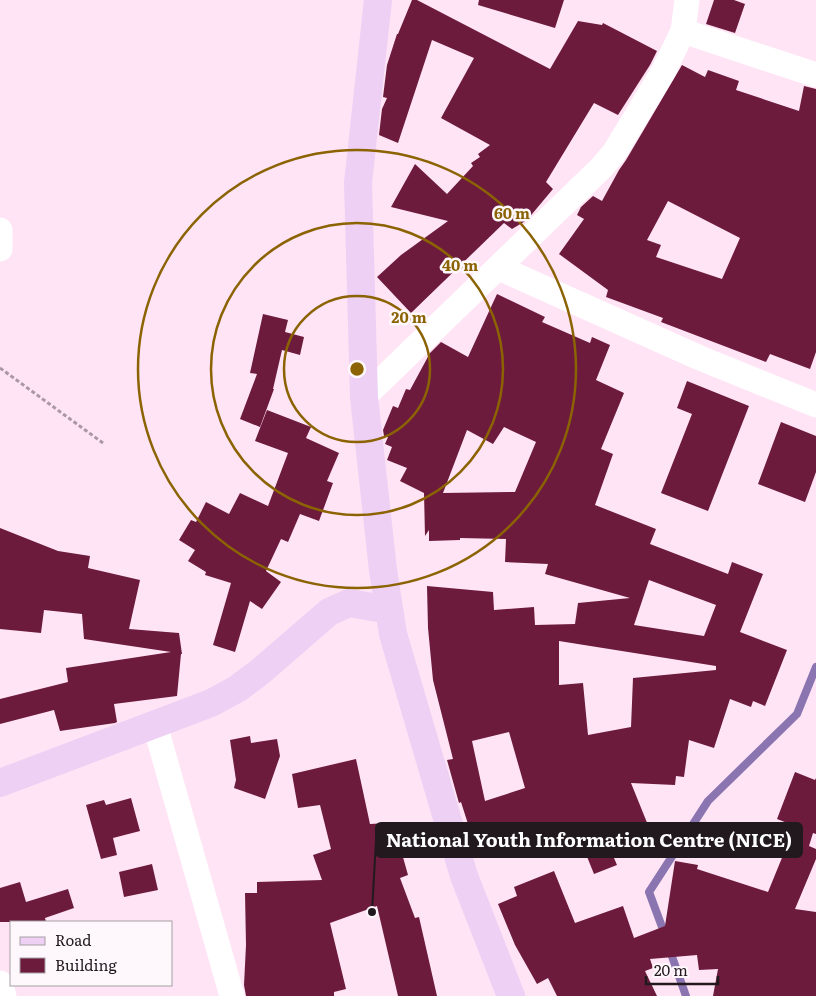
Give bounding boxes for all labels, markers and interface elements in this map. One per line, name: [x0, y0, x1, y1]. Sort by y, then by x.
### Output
text: 60 m: [494, 201, 530, 224]
text: 40 m: [442, 253, 478, 276]
text: 20 m: [391, 305, 427, 328]
centre of rings: [348, 360, 366, 378]
callout: National Youth Information Centre (NICE): [376, 823, 802, 857]
text: National Youth Information Centre (NICE): [386, 825, 792, 853]
legend: [10, 921, 172, 986]
text: Road: [55, 928, 91, 951]
text: Building: [55, 953, 117, 976]
scale bar: [646, 954, 718, 986]
text: 20 m: [654, 958, 688, 981]

